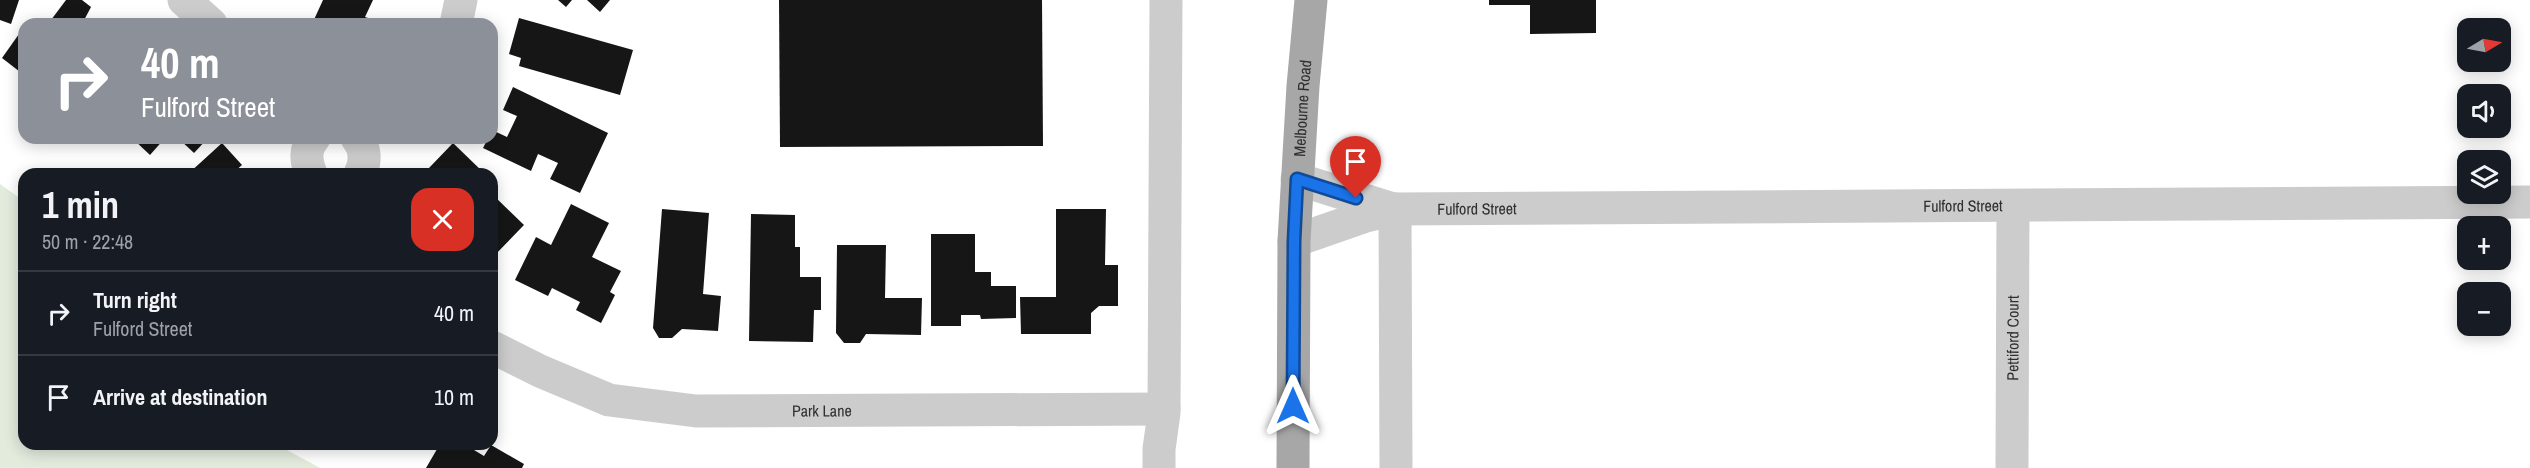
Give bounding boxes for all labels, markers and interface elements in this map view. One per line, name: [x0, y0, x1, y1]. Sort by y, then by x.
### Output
north arrow: [2457, 18, 2511, 72]
map controls: [2457, 18, 2511, 336]
text: 40 m: [141, 35, 220, 91]
icon: right: [42, 42, 120, 120]
street label: Melbourne Road: [1288, 59, 1316, 157]
button: sound: [2457, 84, 2511, 138]
text: Fulford Street: [141, 89, 275, 125]
pin: [1330, 136, 1381, 198]
icon: arrive: [1339, 145, 1372, 178]
button: layers: [2457, 150, 2511, 204]
text: 1 min: [42, 181, 119, 229]
button: close: [411, 188, 474, 251]
street label: Fulford Street: [1923, 194, 2003, 217]
street label: Fulford Street: [1437, 197, 1517, 220]
button: +: [2457, 216, 2511, 270]
text: 50 m · 22:48: [42, 228, 133, 255]
button: −: [2457, 282, 2511, 336]
text: Turn right: [93, 285, 177, 315]
street label: Pettiford Court: [2001, 295, 2024, 381]
icon: right: [42, 297, 75, 330]
text: 40 m: [434, 298, 474, 328]
text: Fulford Street: [93, 315, 192, 342]
position arrow: [1261, 374, 1325, 438]
icon: arrive: [42, 381, 75, 414]
text: Arrive at destination: [93, 382, 267, 412]
text: 10 m: [434, 382, 474, 412]
street label: Park Lane: [792, 399, 852, 422]

